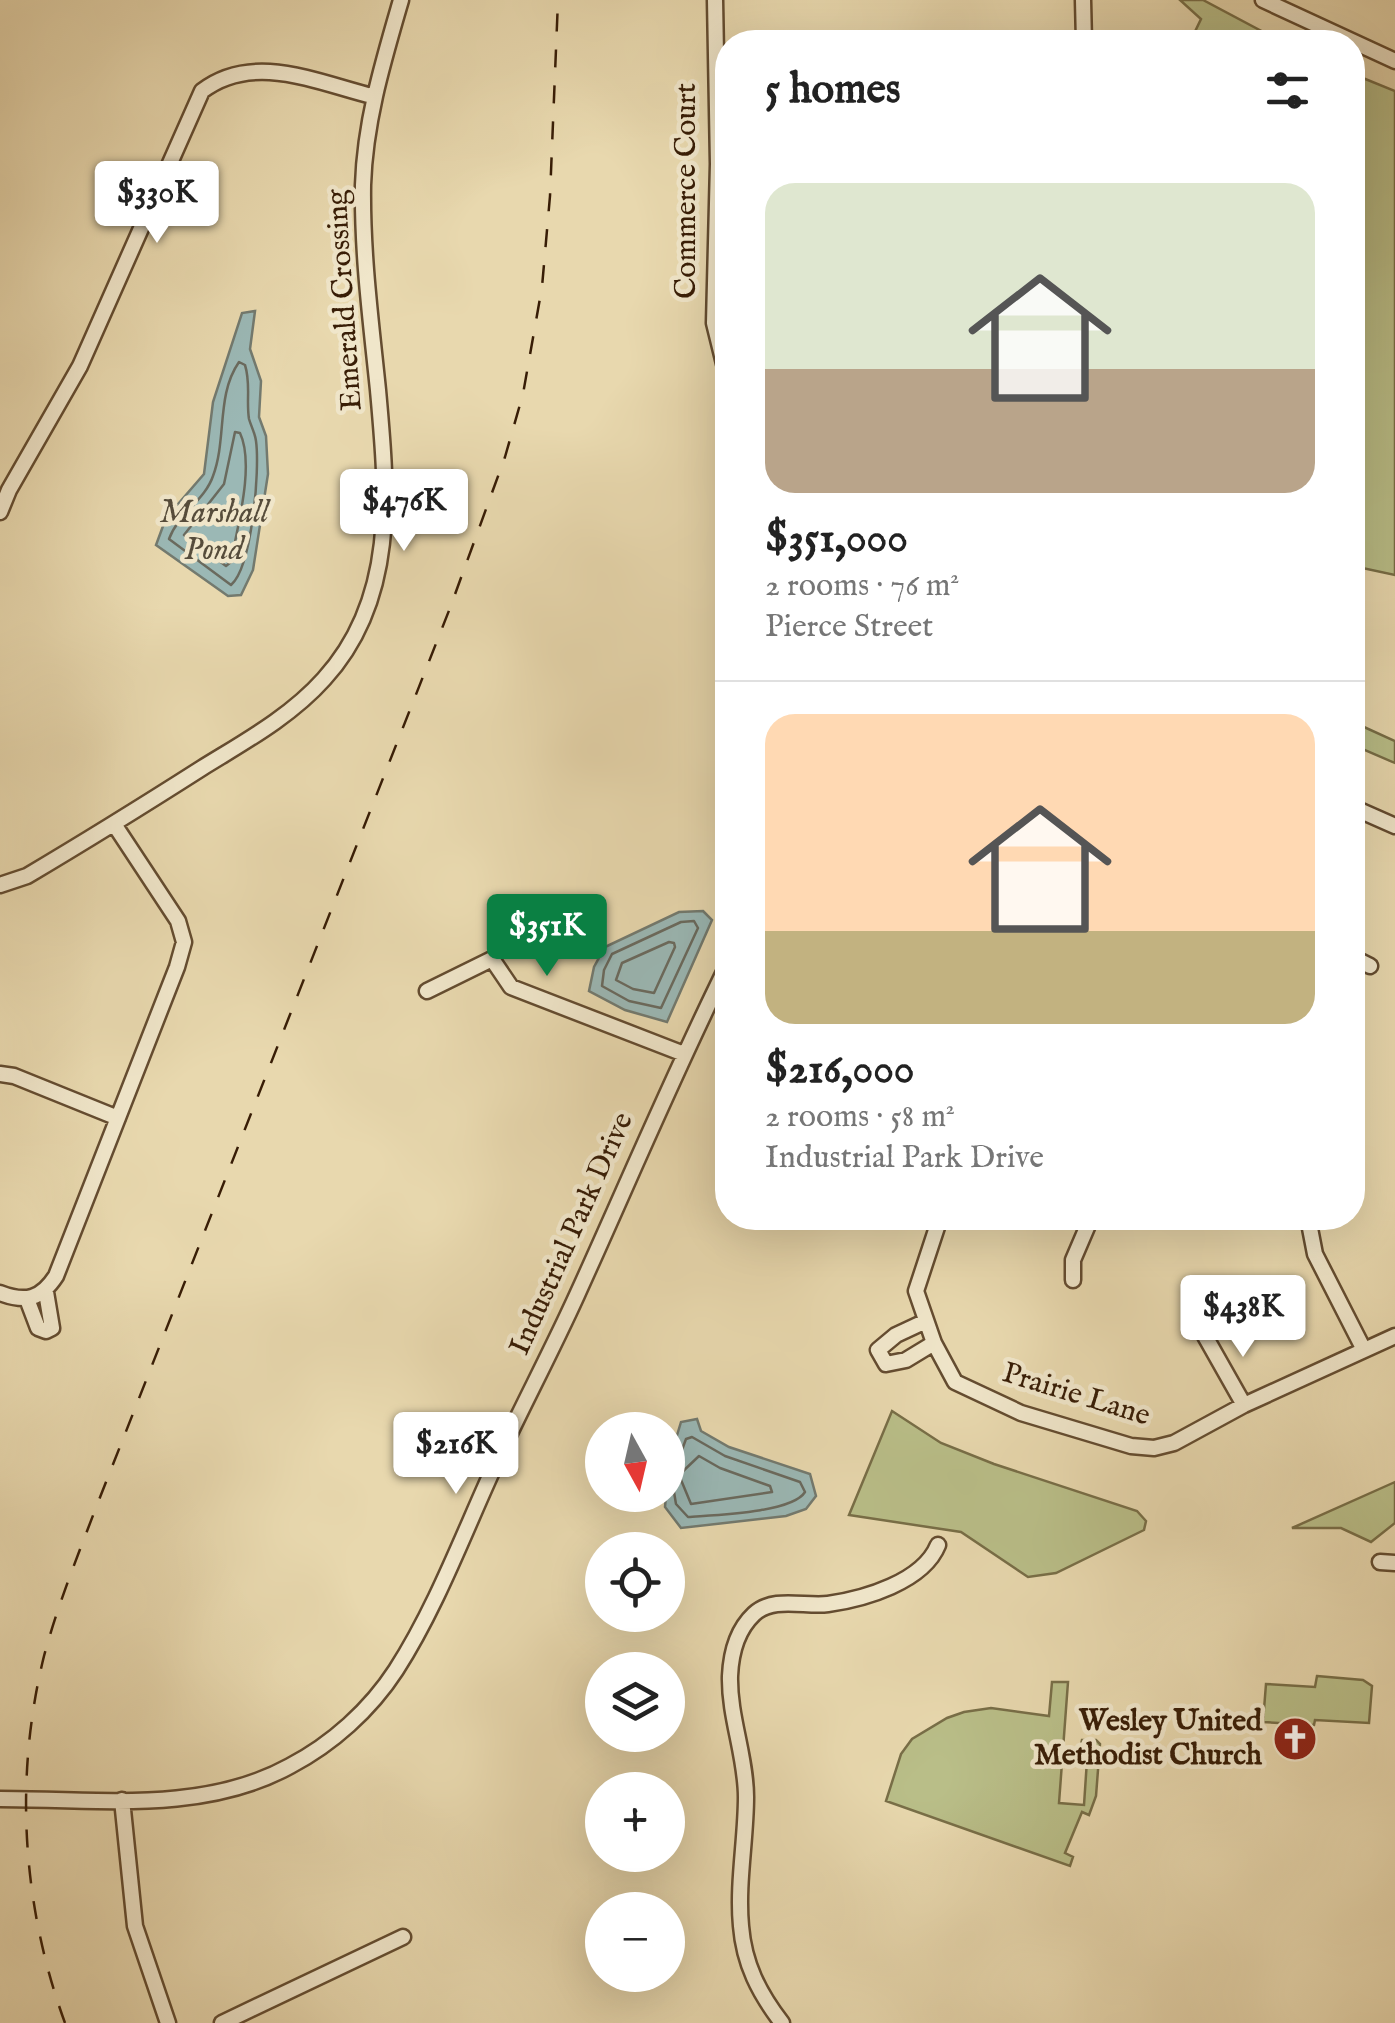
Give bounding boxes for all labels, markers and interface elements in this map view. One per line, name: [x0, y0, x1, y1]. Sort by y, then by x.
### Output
icon: filters: [1260, 63, 1315, 118]
text: 5 homes: [765, 64, 901, 117]
street label: Commerce Court: [668, 83, 706, 299]
pin: $330K: [87, 161, 227, 246]
text: $330K: [117, 173, 197, 214]
street label: Emerald Crossing: [318, 187, 372, 412]
icon: home: [950, 248, 1130, 428]
pin: $476K: [334, 469, 474, 554]
text: $476K: [362, 481, 446, 522]
water label: Marshall Pond: [160, 493, 271, 571]
text: $351,000: [765, 513, 908, 566]
text: 2 rooms · 76 m²: [765, 566, 959, 607]
text: Pierce Street: [765, 607, 933, 648]
icon: home: [950, 779, 1130, 959]
pin: $351K: [477, 894, 617, 979]
text: $351K: [509, 906, 585, 947]
text: $216,000: [765, 1044, 914, 1097]
text: 2 rooms · 58 m²: [765, 1097, 955, 1138]
street label: Industrial Park Drive: [501, 1107, 643, 1361]
text: Industrial Park Drive: [765, 1138, 1044, 1179]
pin: $438K: [1173, 1275, 1313, 1360]
text: $438K: [1202, 1287, 1284, 1328]
street label: Prairie Lane: [997, 1355, 1155, 1435]
pin: $216K: [386, 1412, 526, 1497]
north arrow: [585, 1412, 685, 1512]
map controls: [585, 1412, 685, 1992]
text: $216K: [415, 1424, 497, 1465]
button: locate: [585, 1532, 685, 1632]
button: layers: [585, 1652, 685, 1752]
place label: Wesley United Methodist Church: [1034, 1703, 1263, 1775]
church icon: Wesley United Methodist Church: [1272, 1716, 1318, 1762]
button: +: [585, 1772, 685, 1872]
button: −: [585, 1892, 685, 1992]

